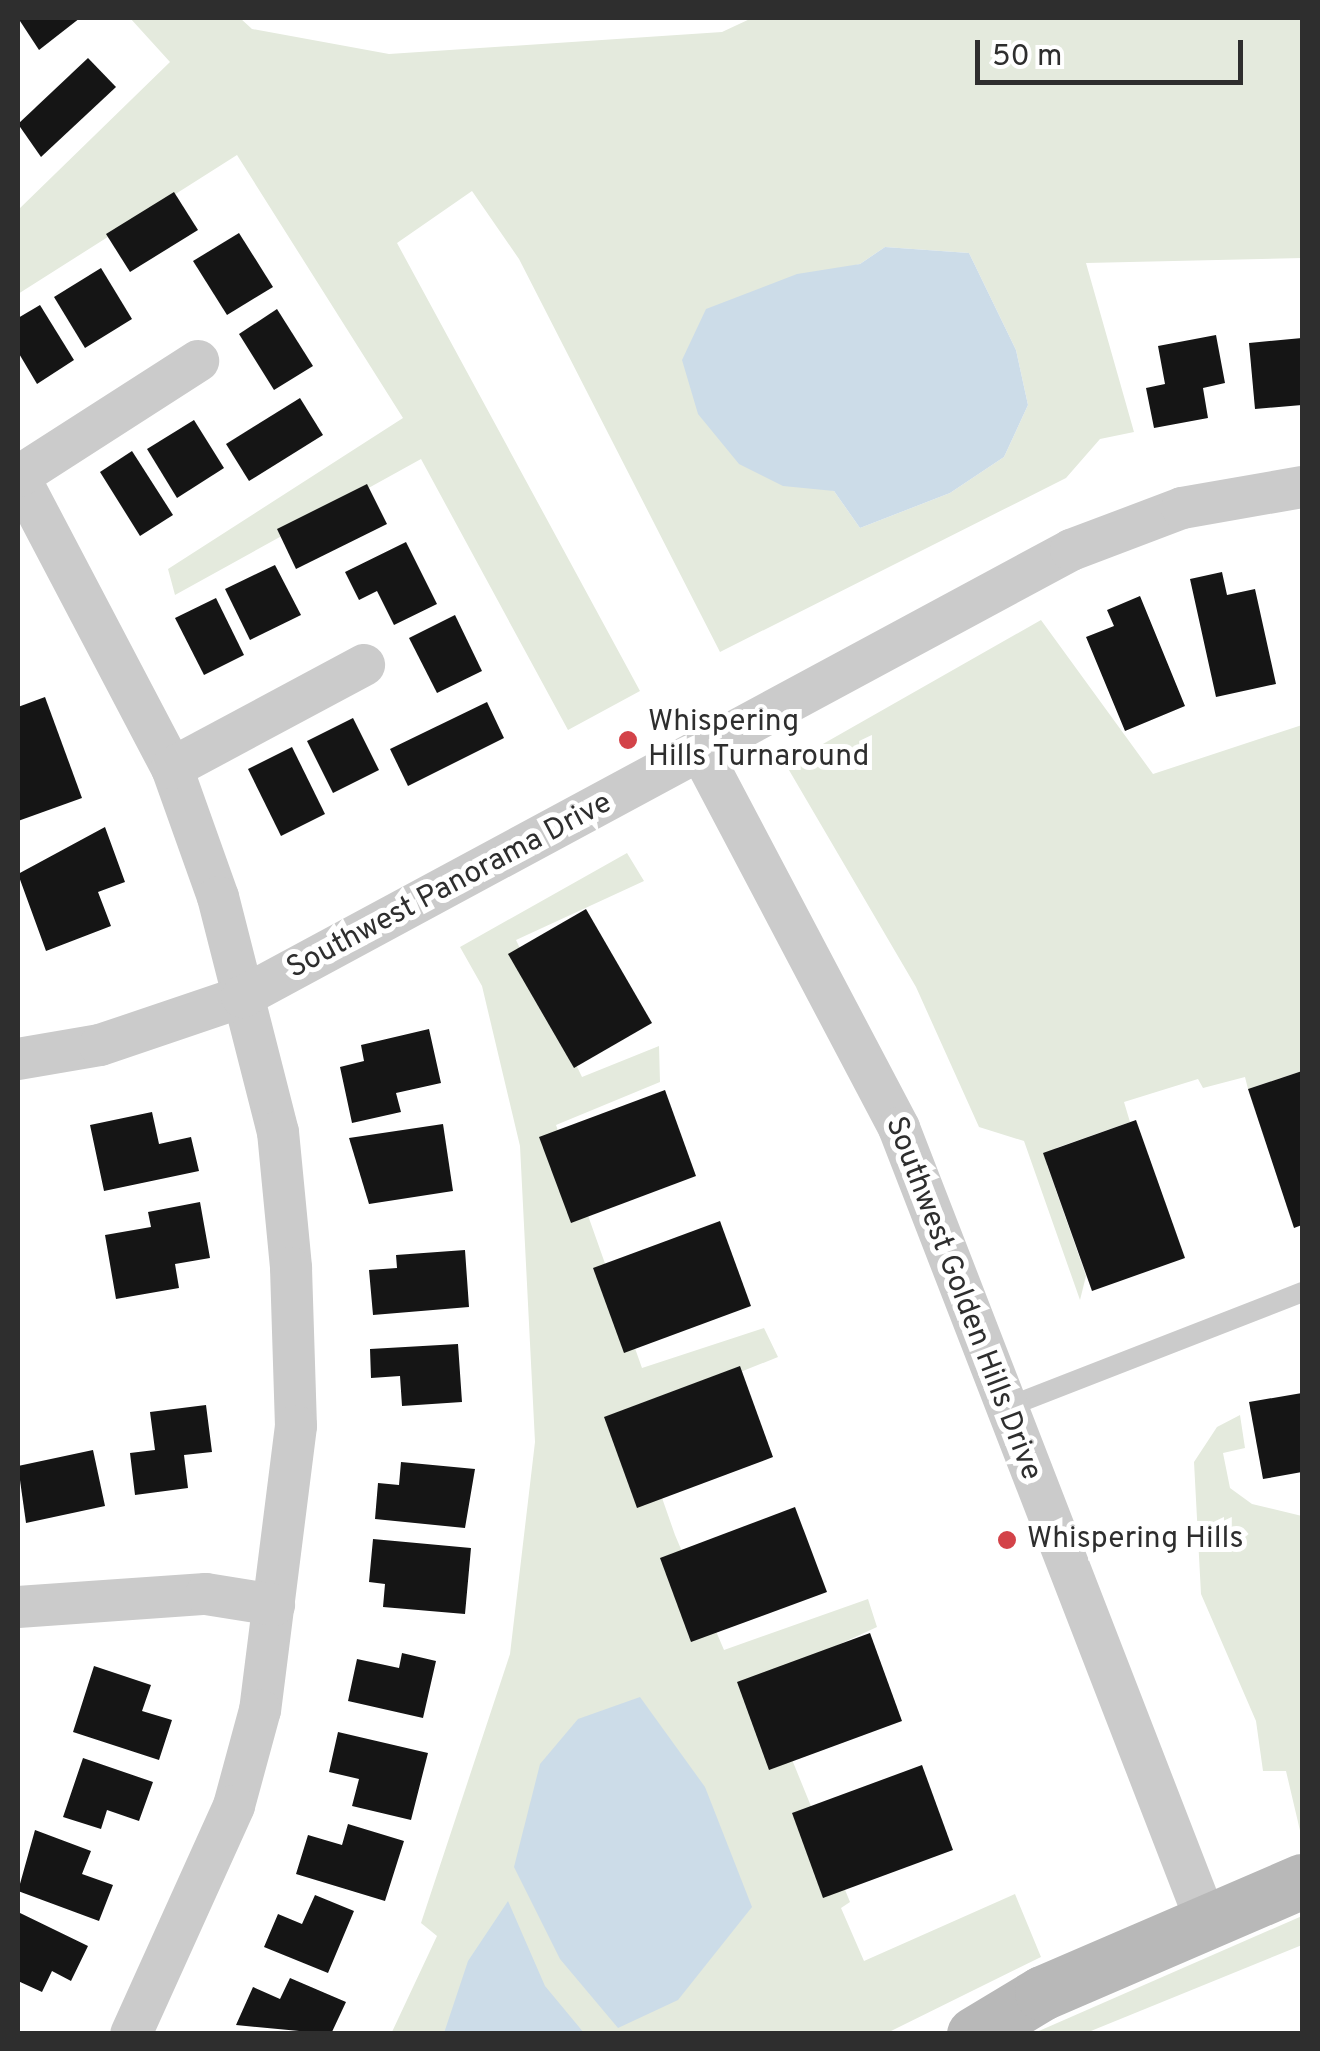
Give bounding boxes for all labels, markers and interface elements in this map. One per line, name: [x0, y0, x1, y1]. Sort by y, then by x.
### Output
scale bar: [980, 20, 1248, 82]
text: 50 m: [992, 39, 1062, 76]
place label: Whispering Hills Turnaround: [648, 705, 871, 776]
marker: Whispering Hills Turnaround: [617, 729, 639, 751]
street label: Southwest Panorama Drive: [281, 786, 619, 988]
street label: Southwest Golden Hills Drive: [876, 1112, 1048, 1486]
place label: Whispering Hills: [1027, 1522, 1243, 1558]
marker: Whispering Hills: [996, 1529, 1018, 1551]

